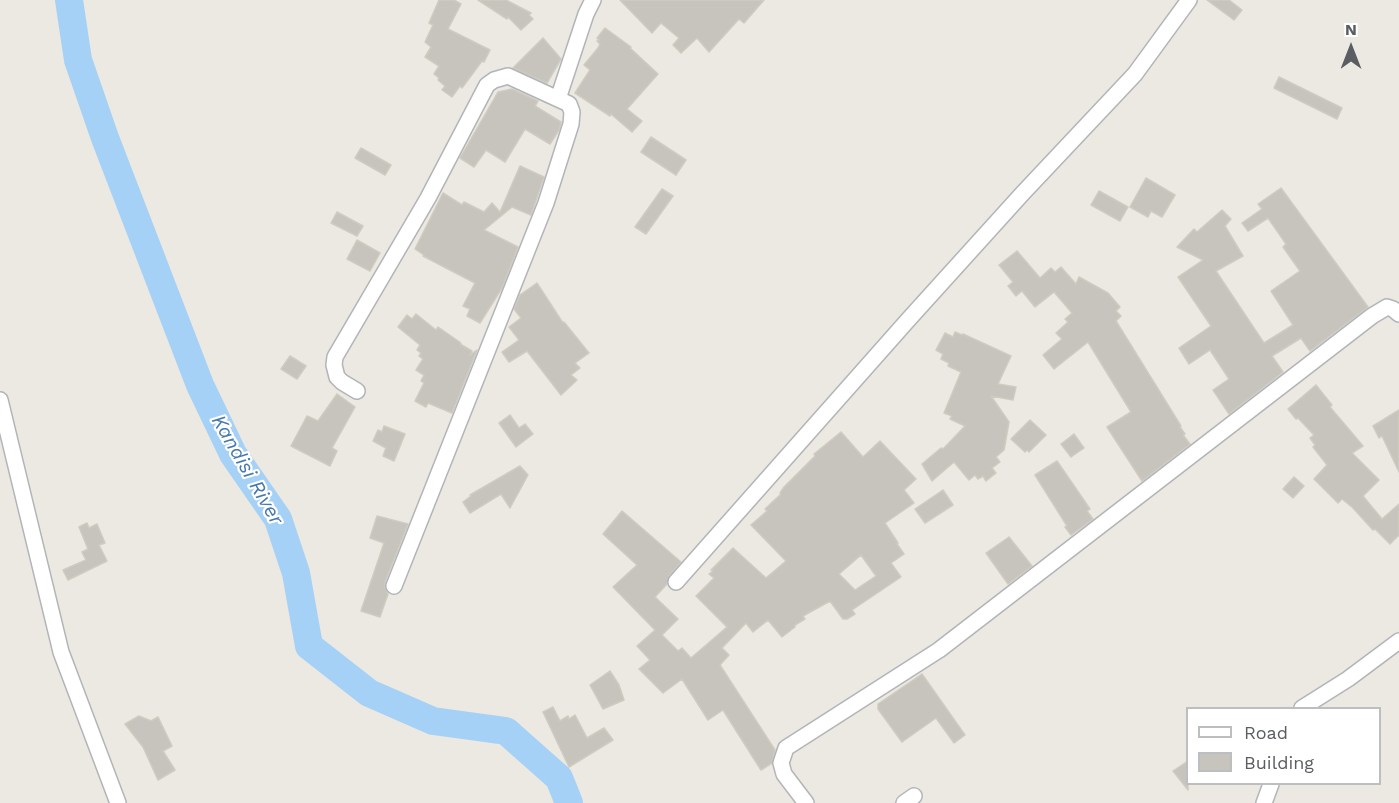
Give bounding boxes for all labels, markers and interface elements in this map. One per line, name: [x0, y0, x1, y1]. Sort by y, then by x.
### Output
north arrow: [1321, 18, 1381, 78]
text: N: [1345, 20, 1357, 39]
water label: Kandisi River: [206, 411, 288, 529]
legend: [1186, 707, 1381, 785]
text: Road: [1244, 722, 1288, 743]
text: Building: [1244, 752, 1314, 773]

